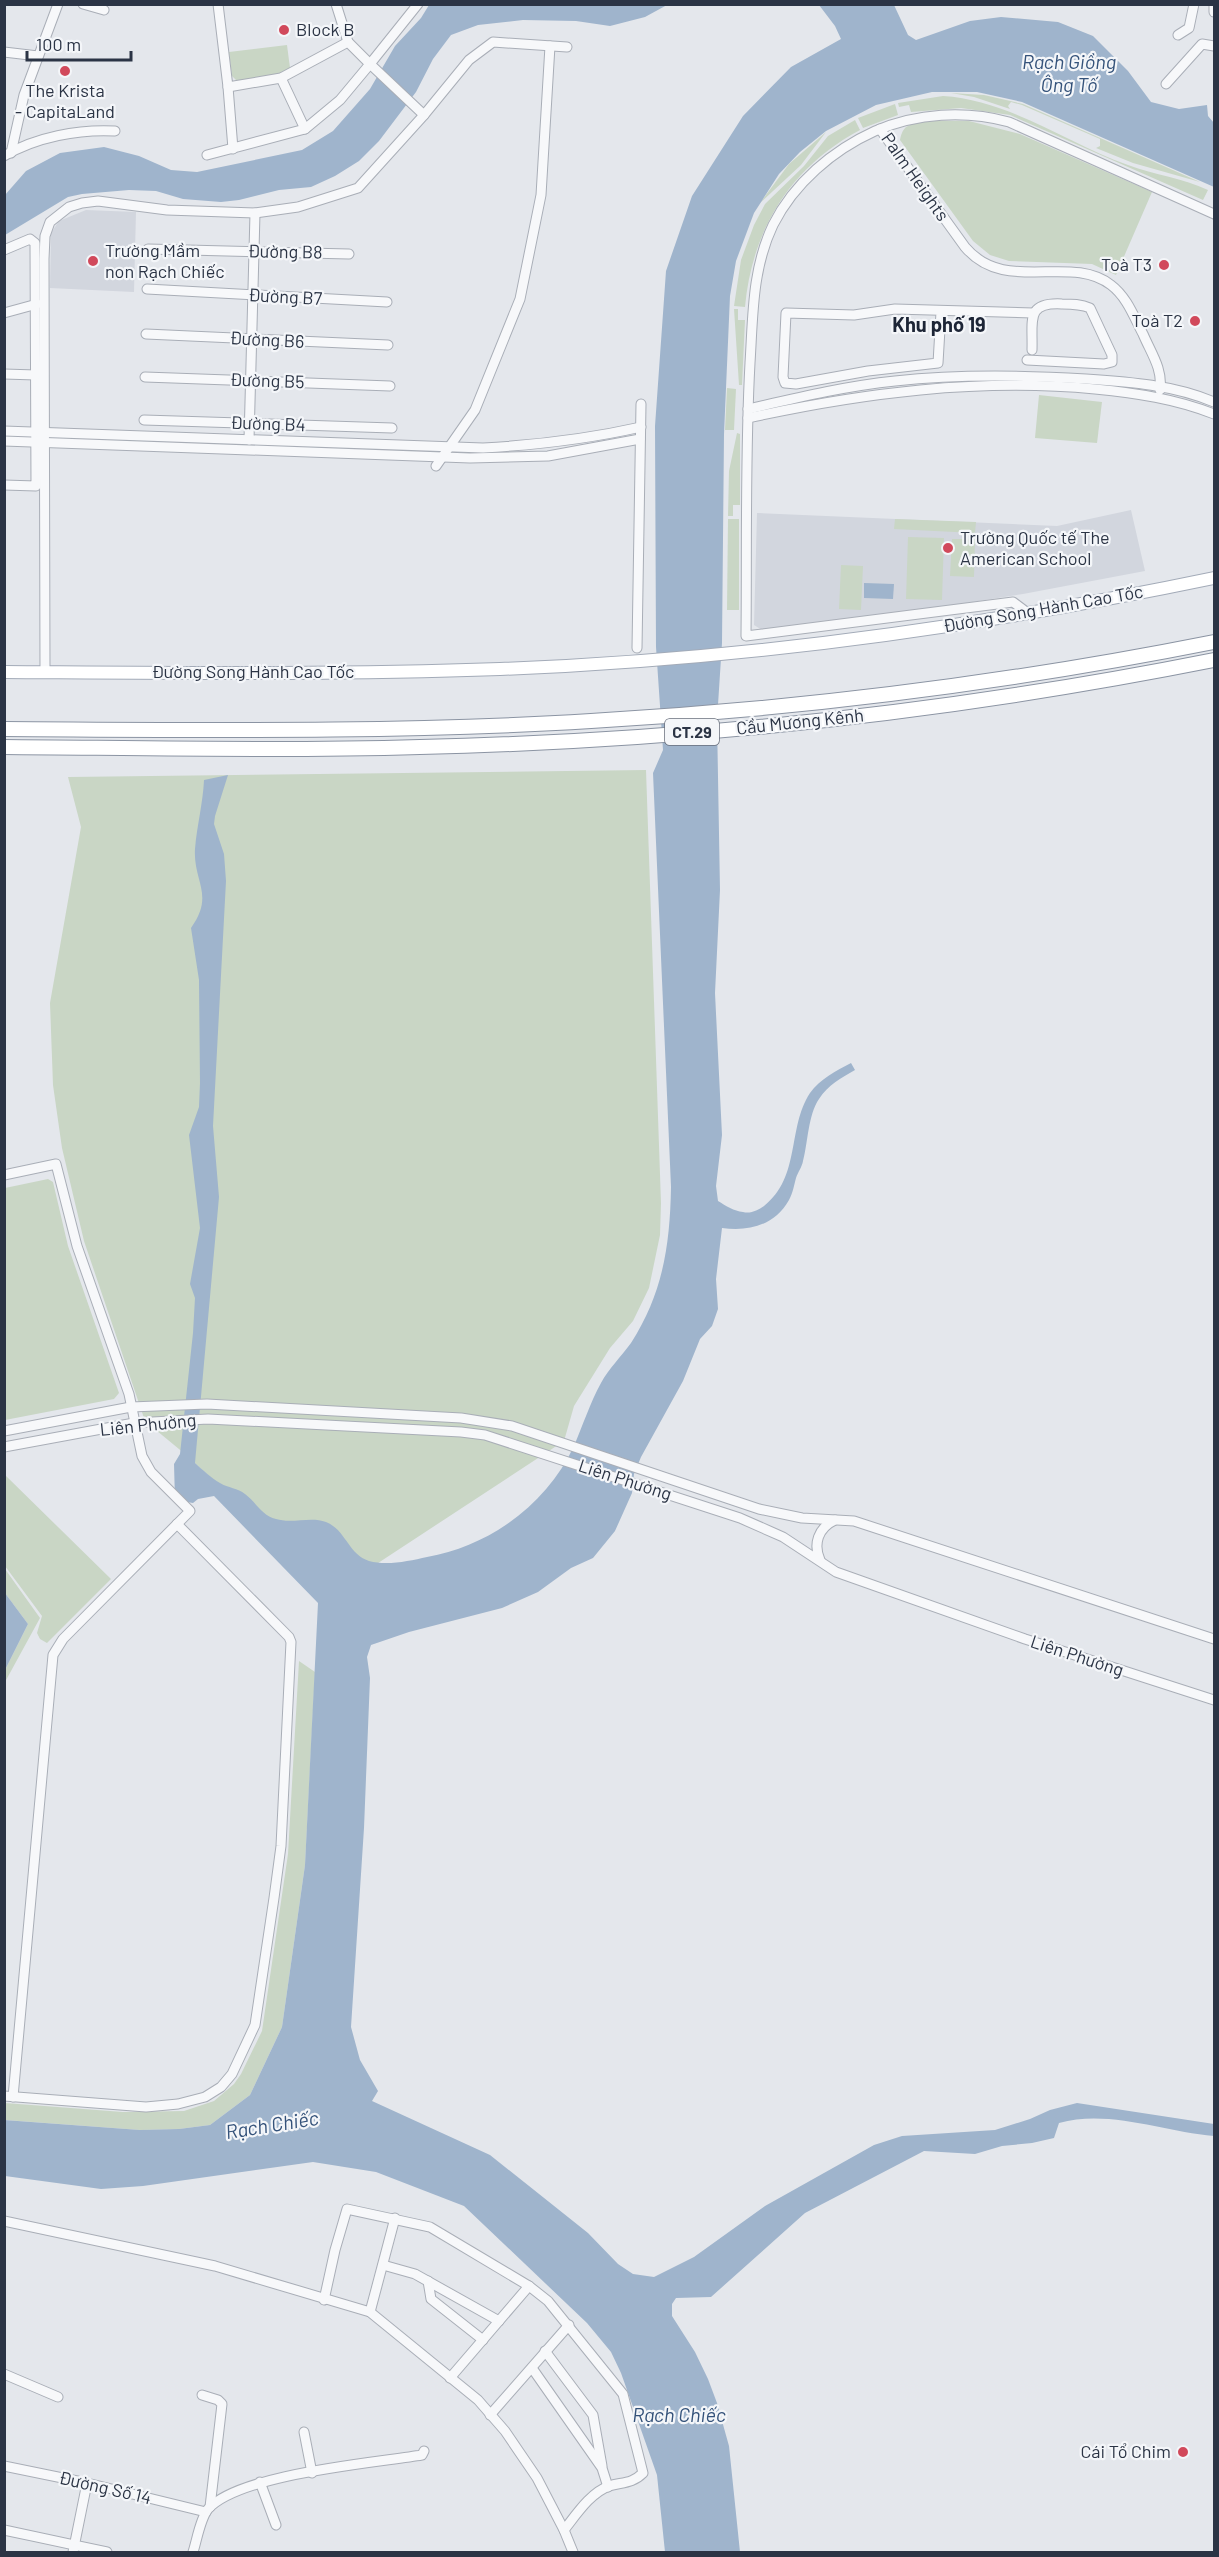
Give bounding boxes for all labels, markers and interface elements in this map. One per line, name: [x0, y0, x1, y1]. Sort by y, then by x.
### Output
place label: Block B: [296, 18, 355, 40]
marker: Block B: [277, 23, 291, 37]
scale bar: [27, 24, 130, 62]
text: 100 m: [36, 33, 81, 55]
water label: Rạch Giồng Ông Tố: [1022, 49, 1116, 96]
marker: The Krista - CapitaLand: [58, 64, 72, 78]
place label: The Krista - CapitaLand: [15, 79, 115, 122]
street label: Palm Heights: [877, 128, 954, 225]
place label: Trường Mầm non Rạch Chiếc: [105, 239, 225, 282]
street label: Đường B8: [247, 239, 323, 263]
place label: Toà T3: [1101, 253, 1152, 275]
marker: Trường Mầm non Rạch Chiếc: [86, 254, 100, 268]
marker: Toà T3: [1157, 258, 1171, 272]
street label: Đường B7: [247, 283, 323, 309]
place label: Toà T2: [1132, 309, 1183, 331]
district label: Khu phố 19: [892, 312, 986, 336]
marker: Toà T2: [1188, 314, 1202, 328]
street label: Đường B6: [229, 326, 305, 352]
street label: Đường B5: [229, 368, 305, 392]
street label: Đường B4: [230, 411, 306, 435]
place label: Trường Quốc tế The American School: [960, 526, 1110, 569]
marker: Trường Quốc tế The American School: [941, 541, 955, 555]
street label: Đường Song Hành Cao Tốc: [941, 580, 1145, 636]
street label: Đường Song Hành Cao Tốc: [152, 660, 354, 682]
street label: Cầu Mương Kênh: [735, 703, 865, 739]
road number: CT.29: [665, 719, 719, 745]
street label: Liên Phường: [99, 1408, 197, 1440]
street label: Liên Phường: [576, 1454, 675, 1504]
street label: Liên Phường: [1028, 1630, 1127, 1680]
water label: Rạch Chiếc: [224, 2105, 320, 2143]
water label: Rạch Chiếc: [632, 2402, 726, 2426]
place label: Cái Tổ Chim: [1080, 2440, 1171, 2462]
marker: Cái Tổ Chim: [1176, 2445, 1190, 2459]
street label: Đường Số 14: [57, 2466, 154, 2508]

